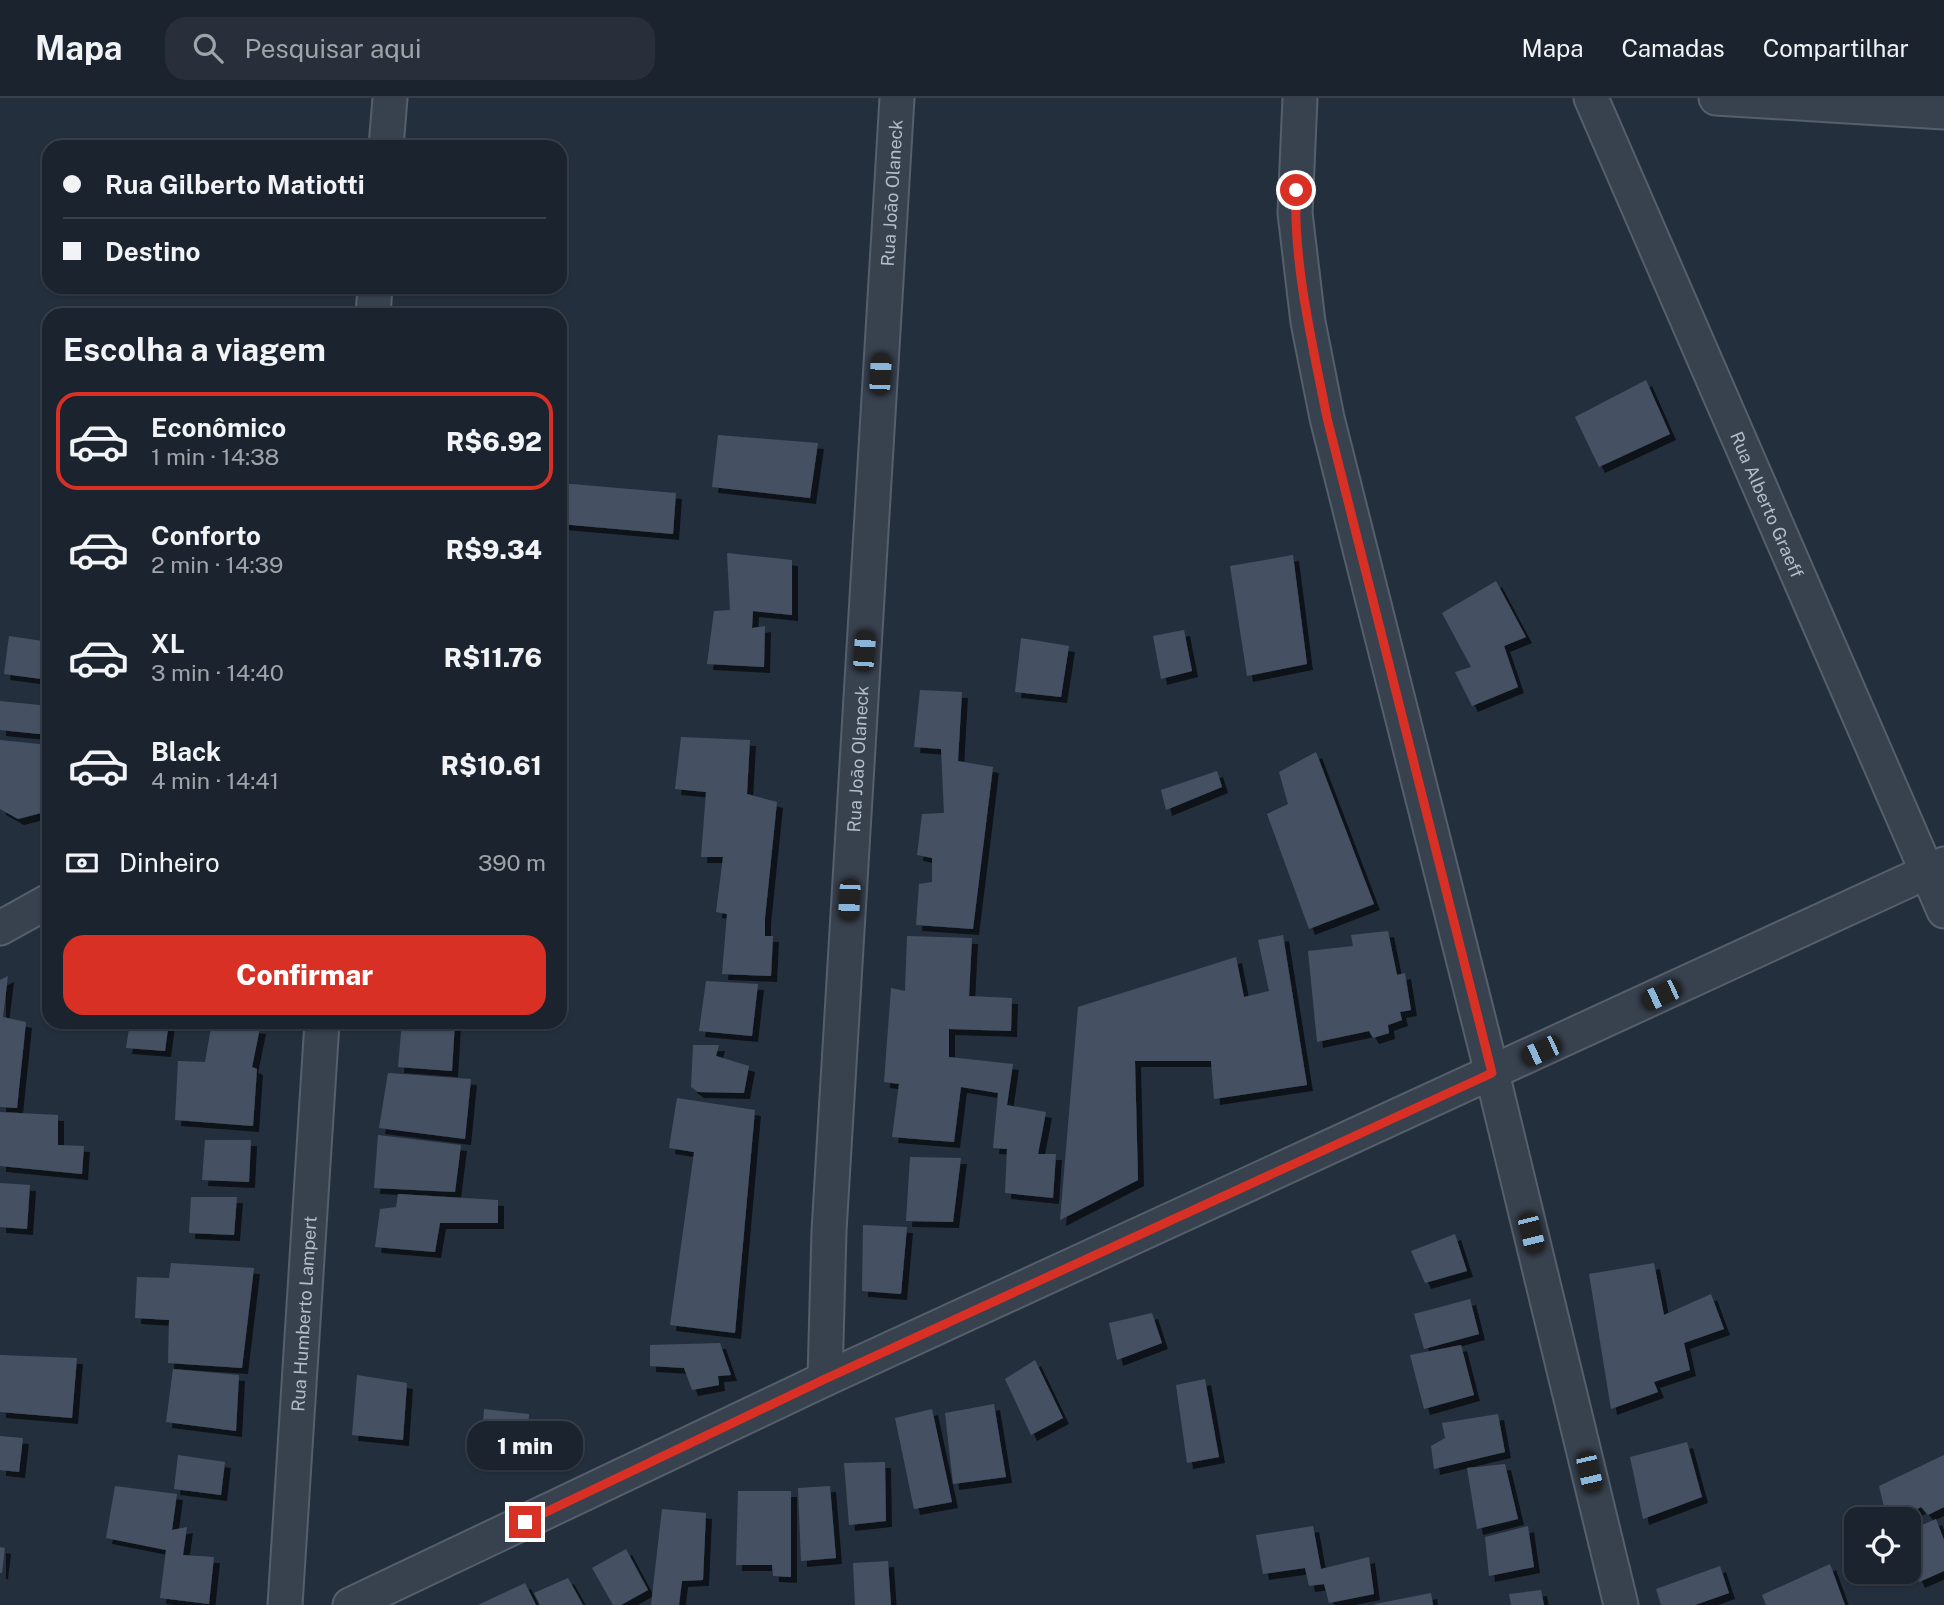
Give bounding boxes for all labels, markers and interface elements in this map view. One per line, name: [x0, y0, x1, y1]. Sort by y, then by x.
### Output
search box: [165, 17, 655, 80]
text: Mapa: [35, 29, 123, 67]
icon: search: [189, 29, 227, 67]
text: Pesquisar aqui: [245, 33, 421, 64]
text: Mapa: [1522, 34, 1583, 62]
text: Camadas: [1621, 34, 1725, 62]
text: Compartilhar: [1763, 34, 1909, 62]
street label: Rua João Olaneck: [876, 119, 906, 267]
text: Rua Gilberto Matiotti: [105, 169, 365, 200]
route start: [1280, 174, 1312, 206]
text: Destino: [105, 236, 201, 267]
text: Escolha a viagem: [63, 331, 326, 368]
car: [869, 352, 892, 396]
icon: car: [67, 410, 130, 473]
text: Econômico: [151, 412, 286, 443]
text: R$6.92: [446, 426, 542, 457]
street label: Rua Alberto Graeff: [1726, 428, 1808, 581]
text: 1 min · 14:38: [151, 443, 280, 470]
icon: car: [67, 518, 130, 581]
text: Conforto: [151, 520, 261, 551]
text: R$9.34: [446, 534, 542, 565]
text: 2 min · 14:39: [151, 551, 283, 578]
icon: car: [67, 626, 130, 689]
text: XL: [151, 628, 185, 659]
car: [853, 629, 876, 673]
text: R$11.76: [444, 642, 542, 673]
text: 3 min · 14:40: [151, 659, 284, 686]
street label: Rua João Olaneck: [842, 685, 872, 833]
icon: car: [67, 734, 130, 797]
text: Black: [151, 736, 221, 767]
text: R$10.61: [441, 750, 542, 781]
text: 4 min · 14:41: [151, 767, 279, 794]
icon: cash: [63, 844, 101, 882]
text: Dinheiro: [119, 847, 220, 878]
text: 390 m: [478, 849, 546, 876]
car: [838, 878, 861, 922]
button: Confirmar: [63, 935, 546, 1015]
car: [1638, 977, 1685, 1013]
car: [1518, 1033, 1565, 1069]
car: [1516, 1210, 1547, 1256]
street label: Rua Humberto Lampert: [287, 1215, 320, 1412]
callout: 1 min: [467, 1420, 583, 1470]
text: 1 min: [497, 1432, 553, 1459]
car: [1575, 1449, 1604, 1495]
route end: [509, 1506, 541, 1538]
map controls: [1844, 1507, 1921, 1584]
button: locate: [1844, 1507, 1921, 1584]

